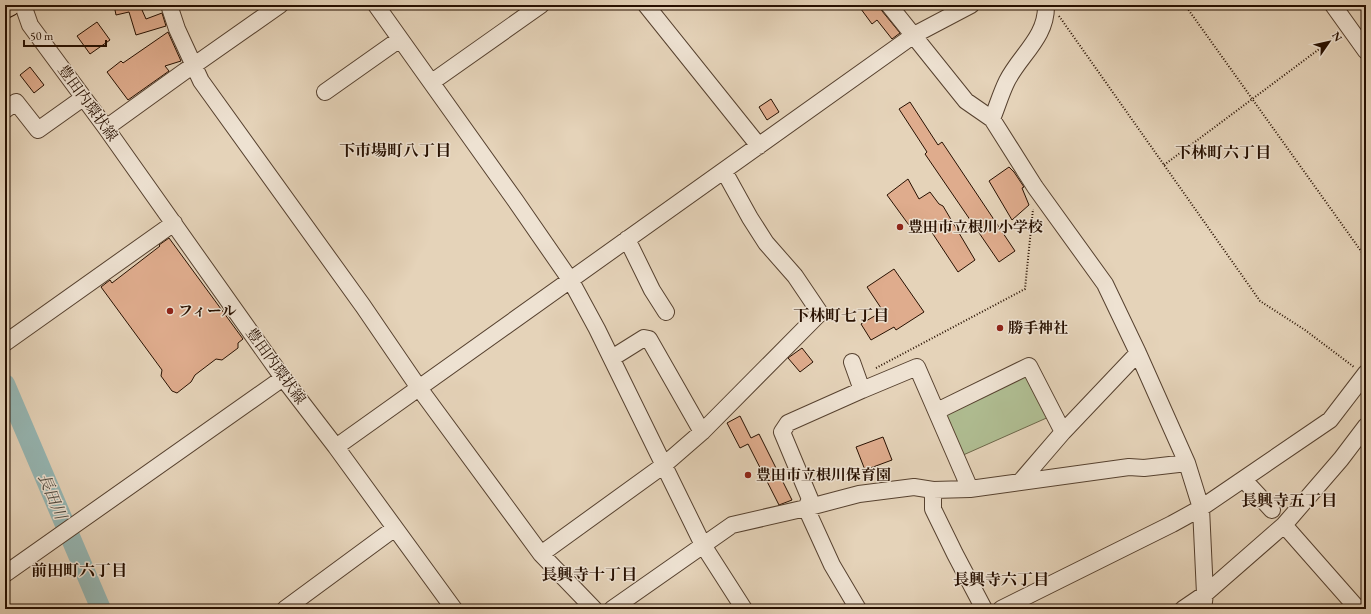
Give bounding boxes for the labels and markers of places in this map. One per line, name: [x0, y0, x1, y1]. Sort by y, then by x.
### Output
place label: 豊田市立根川小学校: [908, 217, 1043, 236]
marker: 豊田市立根川小学校: [895, 222, 905, 232]
place label: フィール: [178, 301, 237, 320]
marker: フィール: [165, 306, 175, 316]
place label: 勝手神社: [1008, 318, 1068, 337]
marker: 勝手神社: [995, 323, 1005, 333]
place label: 豊田市立根川保育園: [756, 465, 891, 484]
marker: 豊田市立根川保育園: [743, 470, 753, 480]

